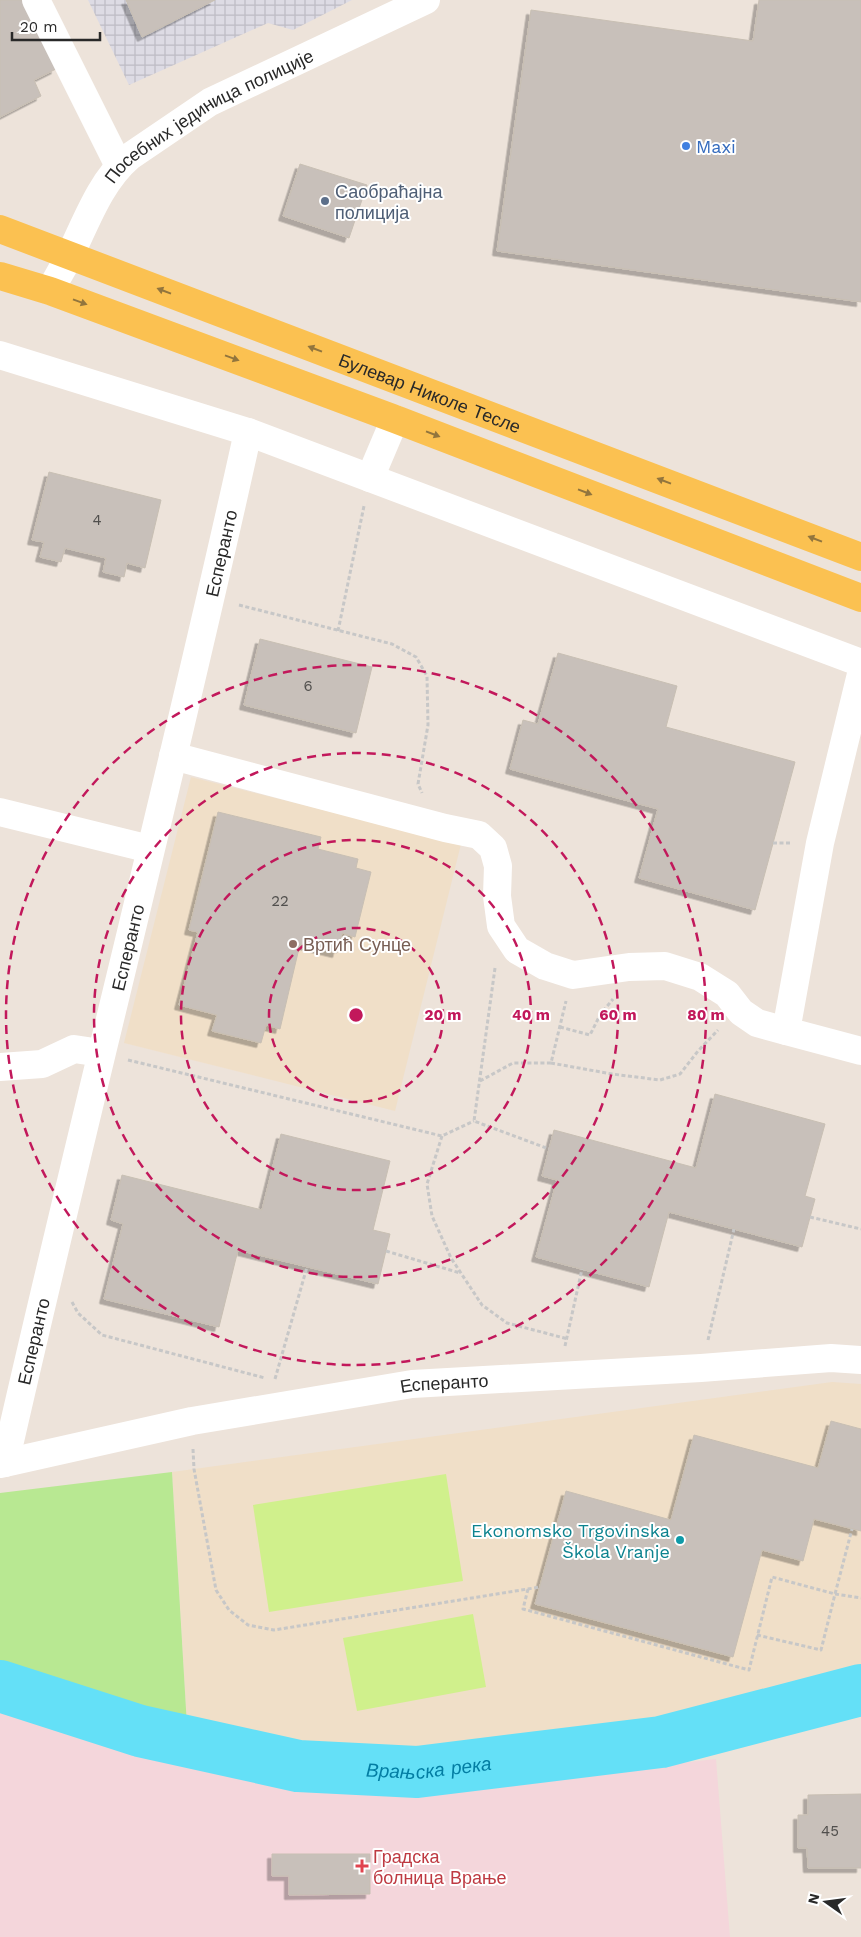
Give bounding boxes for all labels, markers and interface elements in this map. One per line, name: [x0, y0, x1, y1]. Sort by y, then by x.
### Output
scale bar: [12, 10, 100, 42]
text: 20 m: [20, 18, 58, 36]
street label: Посебних јединица полиције: [100, 44, 316, 187]
place label: Maxi: [696, 136, 736, 157]
marker: Maxi: [680, 140, 692, 152]
place label: Саобраћајна полиција: [335, 181, 444, 223]
marker: Саобраћајна полиција: [319, 195, 331, 207]
one-way arrow: [156, 287, 171, 294]
one-way arrow: [72, 299, 87, 306]
one-way arrow: [308, 345, 323, 352]
street label: Булевар Николе Тесле: [336, 349, 524, 437]
one-way arrow: [225, 355, 239, 363]
one-way arrow: [426, 430, 441, 438]
one-way arrow: [656, 477, 671, 484]
one-way arrow: [578, 488, 593, 496]
street label: Есперанто: [201, 508, 241, 599]
house number: 4: [92, 511, 102, 529]
one-way arrow: [808, 535, 823, 542]
house number: 6: [303, 677, 313, 695]
house number: 22: [271, 892, 289, 910]
street label: Есперанто: [107, 902, 148, 993]
place label: Вртић Сунце: [303, 934, 411, 955]
marker: Вртић Сунце: [287, 938, 299, 950]
centre of rings: [347, 1006, 365, 1024]
text: 20 m: [424, 1006, 462, 1024]
text: 40 m: [512, 1006, 550, 1024]
text: 60 m: [599, 1006, 637, 1024]
text: 80 m: [687, 1006, 725, 1024]
street label: Есперанто: [13, 1296, 53, 1387]
street label: Есперанто: [398, 1369, 489, 1396]
place label: Ekonomsko Trgovinska Škola Vranje: [471, 1520, 670, 1562]
marker: Ekonomsko Trgovinska Škola Vranje: [674, 1534, 686, 1546]
water label: Врањска река: [366, 1751, 493, 1784]
house number: 45: [821, 1822, 839, 1840]
place label: Градска болница Врање: [373, 1846, 507, 1888]
marker: Градска болница Врање: [355, 1859, 369, 1873]
north arrow: [801, 1877, 851, 1927]
text: N: [804, 1892, 822, 1906]

